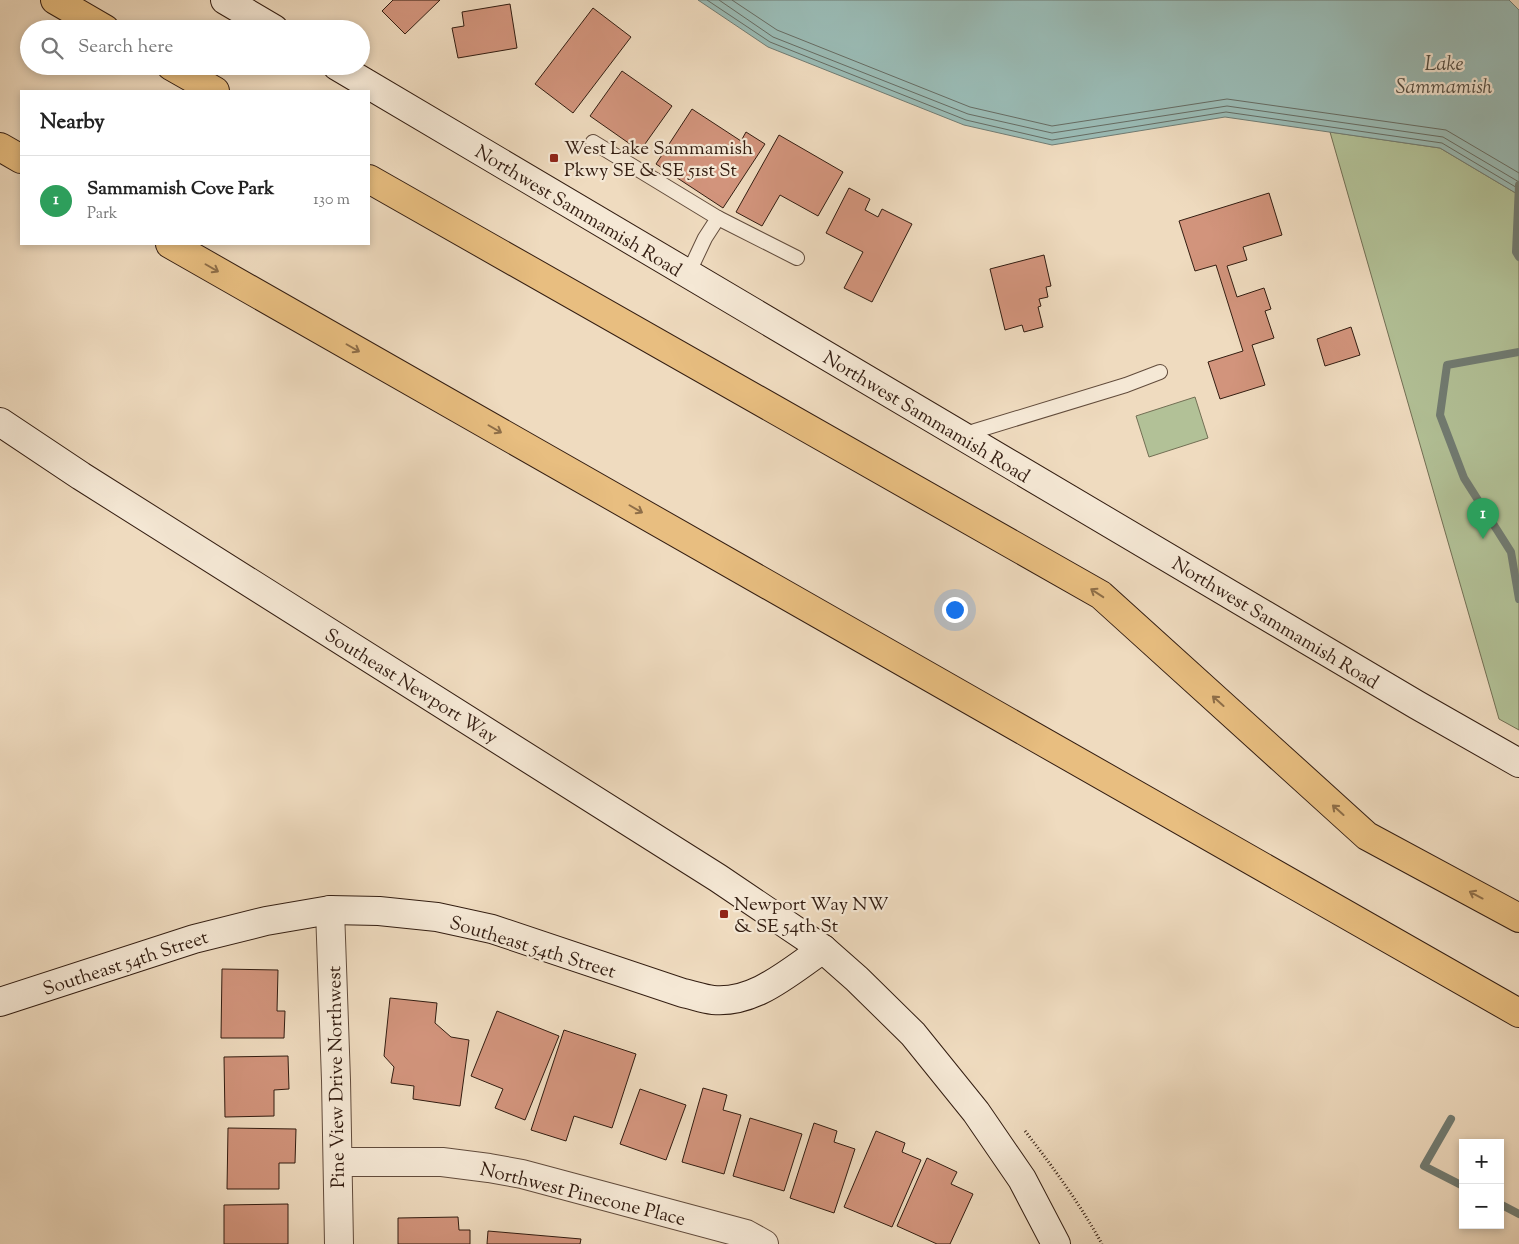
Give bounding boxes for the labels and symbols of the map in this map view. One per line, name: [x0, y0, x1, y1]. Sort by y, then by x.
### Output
water label: Lake Sammamish: [1396, 51, 1493, 103]
place label: West Lake Sammamish Pkwy SE & SE 51st St: [564, 136, 753, 185]
street label: Northwest Sammamish Road: [469, 139, 687, 285]
marker: West Lake Sammamish Pkwy SE & SE 51st St: [548, 152, 560, 164]
one-way arrow: [205, 263, 220, 273]
one-way arrow: [346, 344, 360, 354]
street label: Northwest Sammamish Road: [817, 345, 1035, 491]
one-way arrow: [487, 424, 501, 434]
pin: 1: [1467, 498, 1499, 539]
one-way arrow: [628, 505, 642, 515]
street label: Northwest Sammamish Road: [1166, 551, 1384, 697]
one-way arrow: [1090, 588, 1104, 598]
your location: [942, 597, 968, 623]
street label: Southeast Newport Way: [319, 623, 503, 752]
one-way arrow: [1211, 695, 1224, 707]
one-way arrow: [1332, 804, 1345, 816]
one-way arrow: [1469, 889, 1484, 899]
place label: Newport Way NW & SE 54th St: [734, 892, 889, 941]
marker: Newport Way NW & SE 54th St: [718, 908, 730, 920]
street label: Southeast 54th Street: [446, 910, 619, 987]
street label: Southeast 54th Street: [40, 925, 212, 1004]
street label: Pine View Drive Northwest: [322, 965, 353, 1188]
street label: Northwest Pinecone Place: [477, 1157, 688, 1234]

